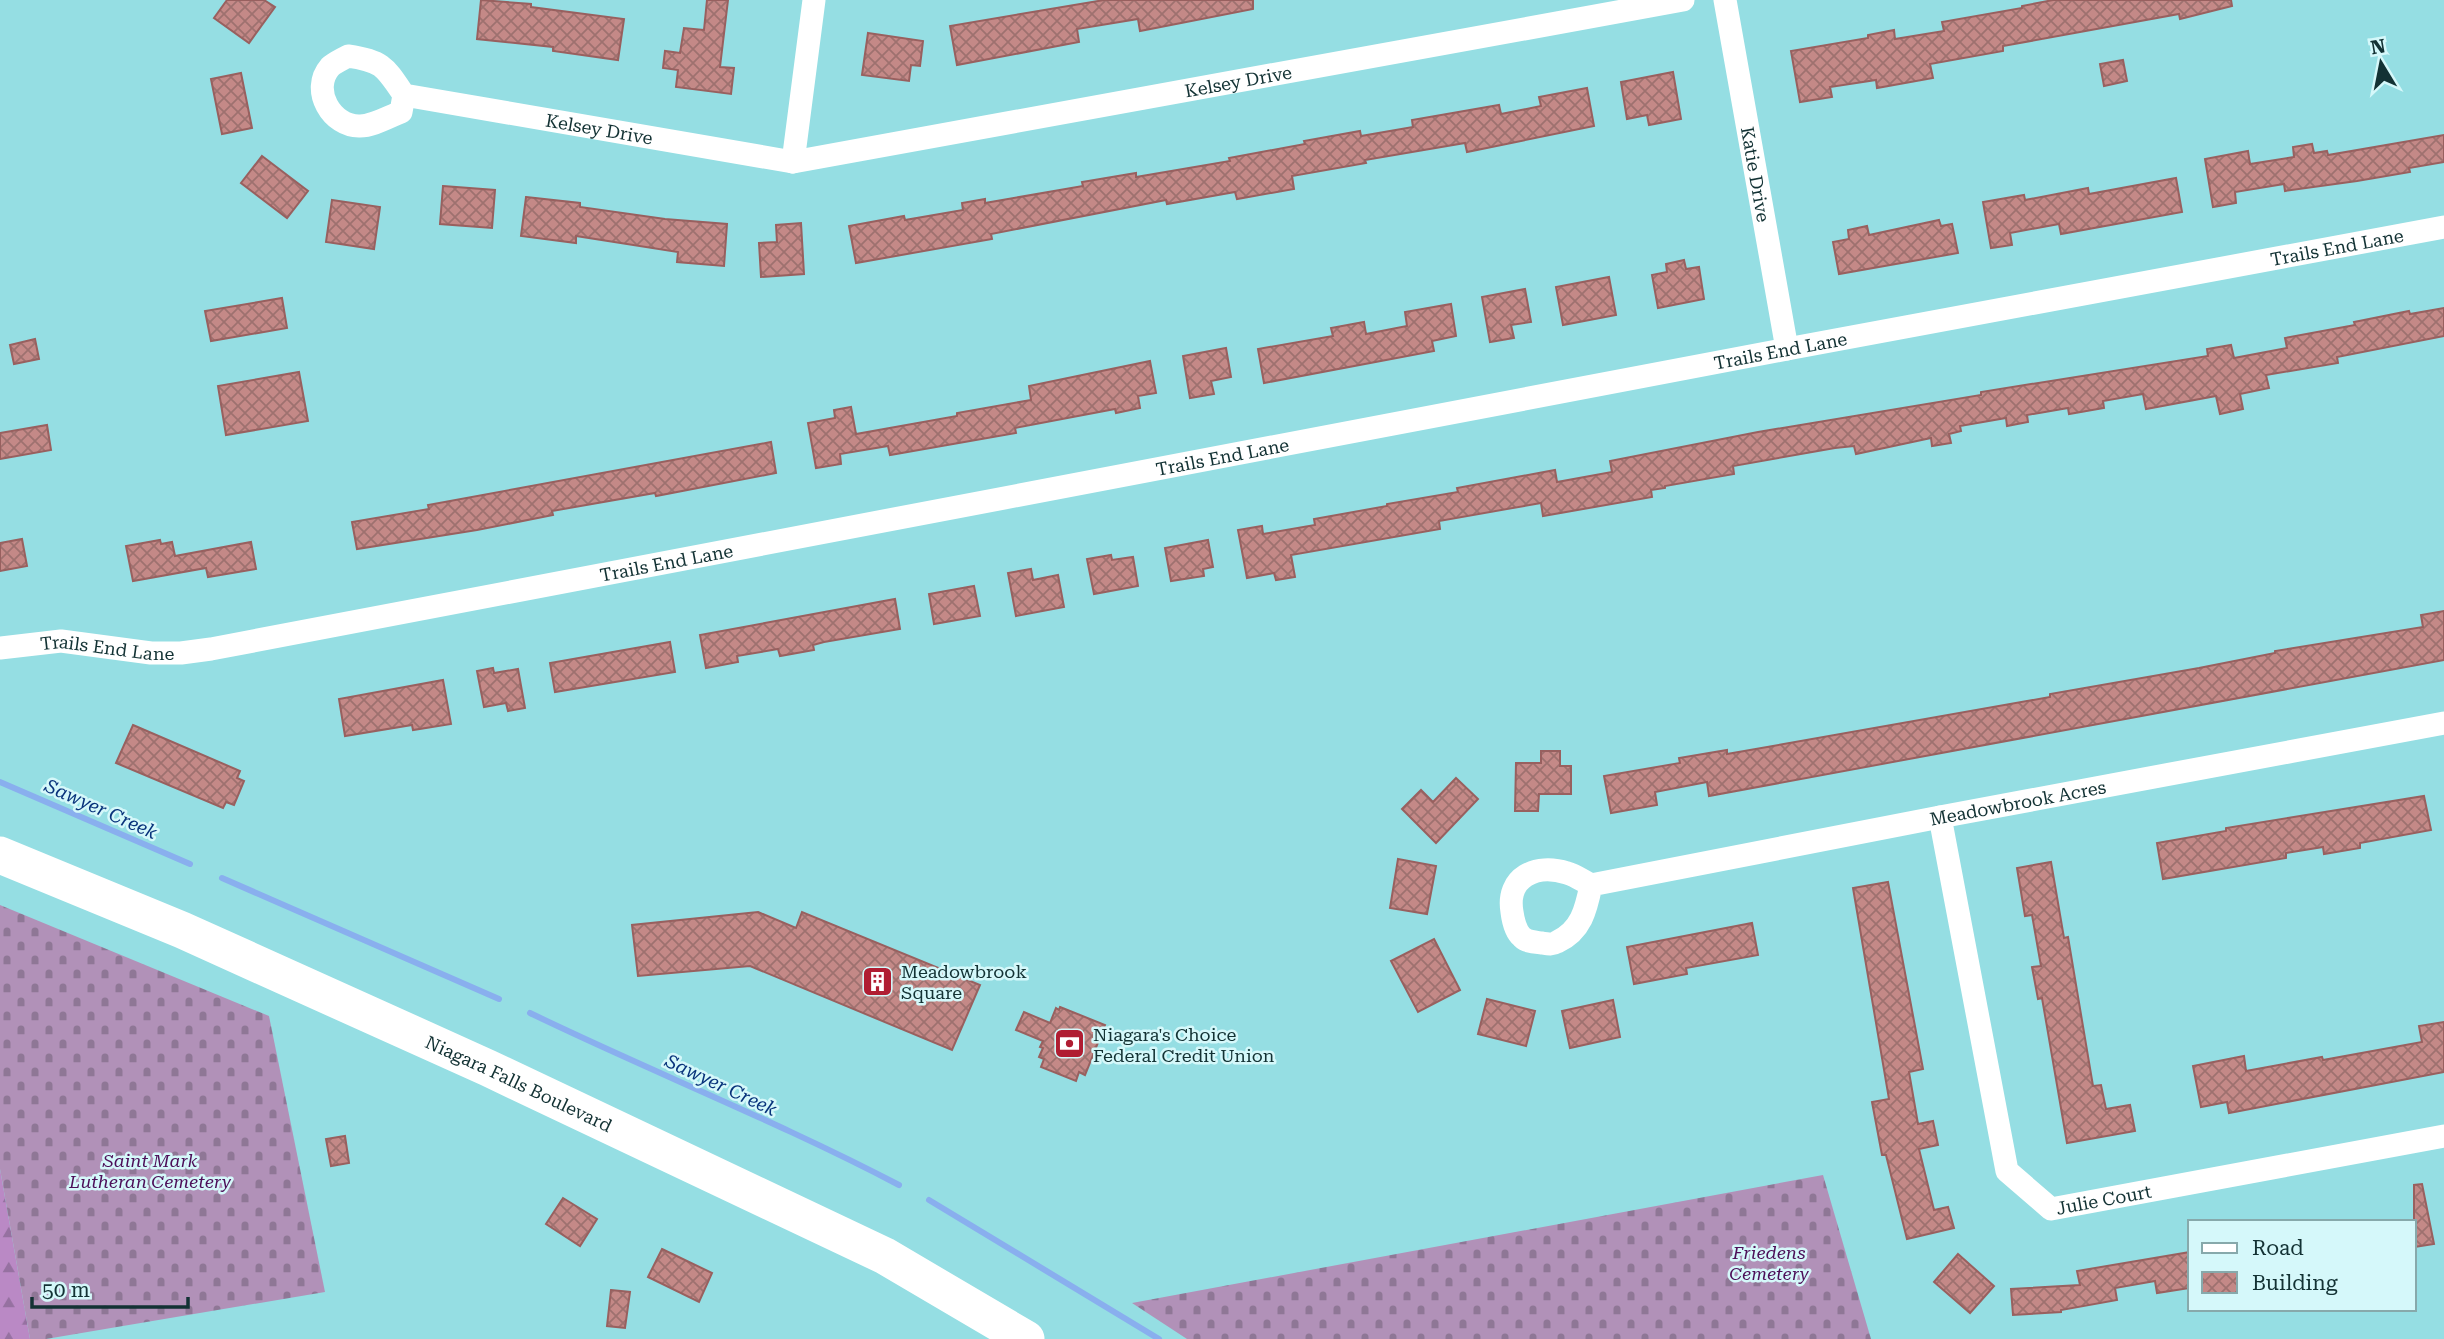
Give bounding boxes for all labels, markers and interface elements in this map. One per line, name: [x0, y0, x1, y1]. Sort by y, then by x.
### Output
north arrow: [2346, 28, 2416, 98]
text: N: [2369, 34, 2388, 59]
street label: Kelsey Drive: [1183, 61, 1294, 101]
street label: Kelsey Drive: [544, 109, 655, 148]
street label: Katie Drive: [1737, 125, 1775, 224]
street label: Trails End Lane: [2268, 224, 2405, 270]
street label: Trails End Lane: [1712, 328, 1849, 373]
street label: Trails End Lane: [1154, 434, 1291, 479]
street label: Trails End Lane: [598, 539, 735, 585]
street label: Trails End Lane: [39, 630, 175, 664]
water label: Sawyer Creek: [40, 774, 161, 844]
street label: Meadowbrook Acres: [1928, 776, 2108, 829]
place label: Meadowbrook Square: [901, 961, 1027, 1003]
building icon: Meadowbrook Square: [861, 964, 895, 998]
place label: Niagara's Choice Federal Credit Union: [1093, 1024, 1275, 1066]
bank icon: Niagara's Choice Federal Credit Union: [1053, 1027, 1087, 1061]
street label: Niagara Falls Boulevard: [422, 1031, 616, 1136]
water label: Sawyer Creek: [661, 1049, 781, 1121]
park label: Saint Mark Lutheran Cemetery: [68, 1150, 232, 1192]
street label: Julie Court: [2054, 1180, 2153, 1218]
legend: [2188, 1220, 2416, 1311]
text: Road: [2252, 1236, 2304, 1260]
park label: Friedens Cemetery: [1729, 1242, 1810, 1284]
scale bar: [32, 1266, 187, 1310]
text: Building: [2252, 1271, 2338, 1295]
text: 50 m: [42, 1278, 90, 1302]

